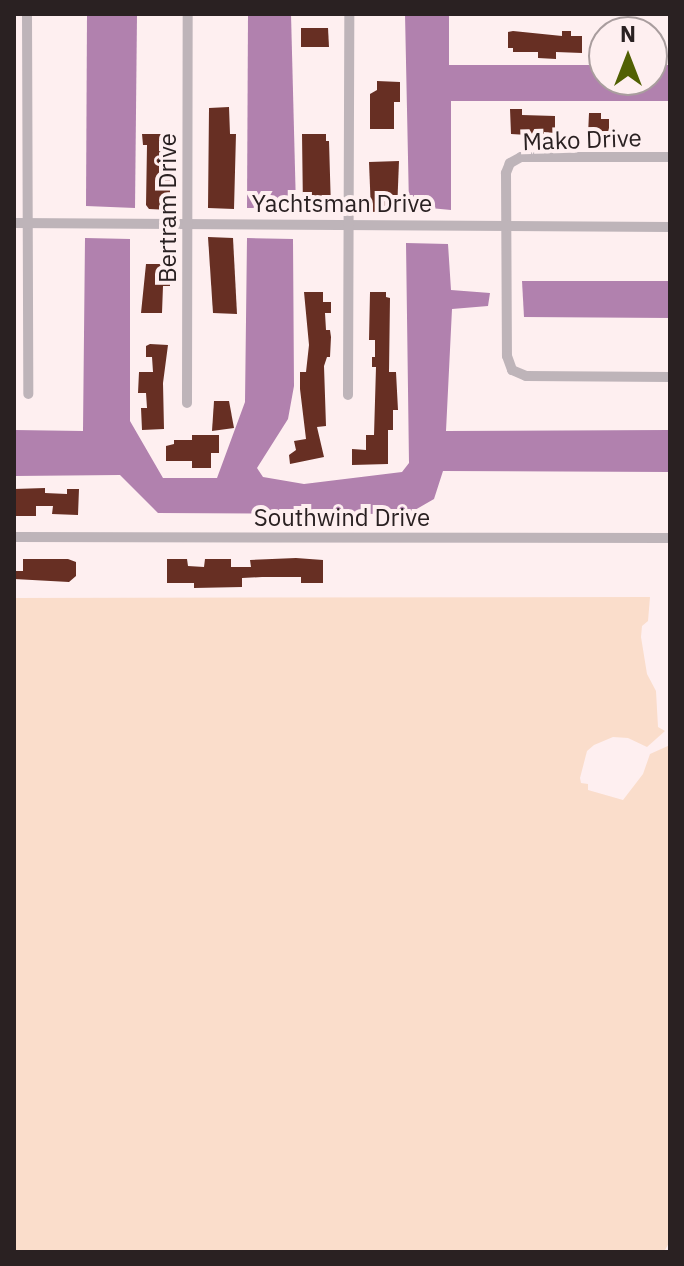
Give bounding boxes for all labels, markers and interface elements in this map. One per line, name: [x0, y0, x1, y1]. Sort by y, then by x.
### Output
north arrow: [588, 16, 668, 96]
text: N: [620, 19, 636, 48]
street label: Mako Drive: [522, 124, 642, 156]
street label: Bertram Drive: [154, 133, 182, 283]
street label: Yachtsman Drive: [252, 190, 432, 218]
street label: Southwind Drive: [254, 504, 430, 532]

